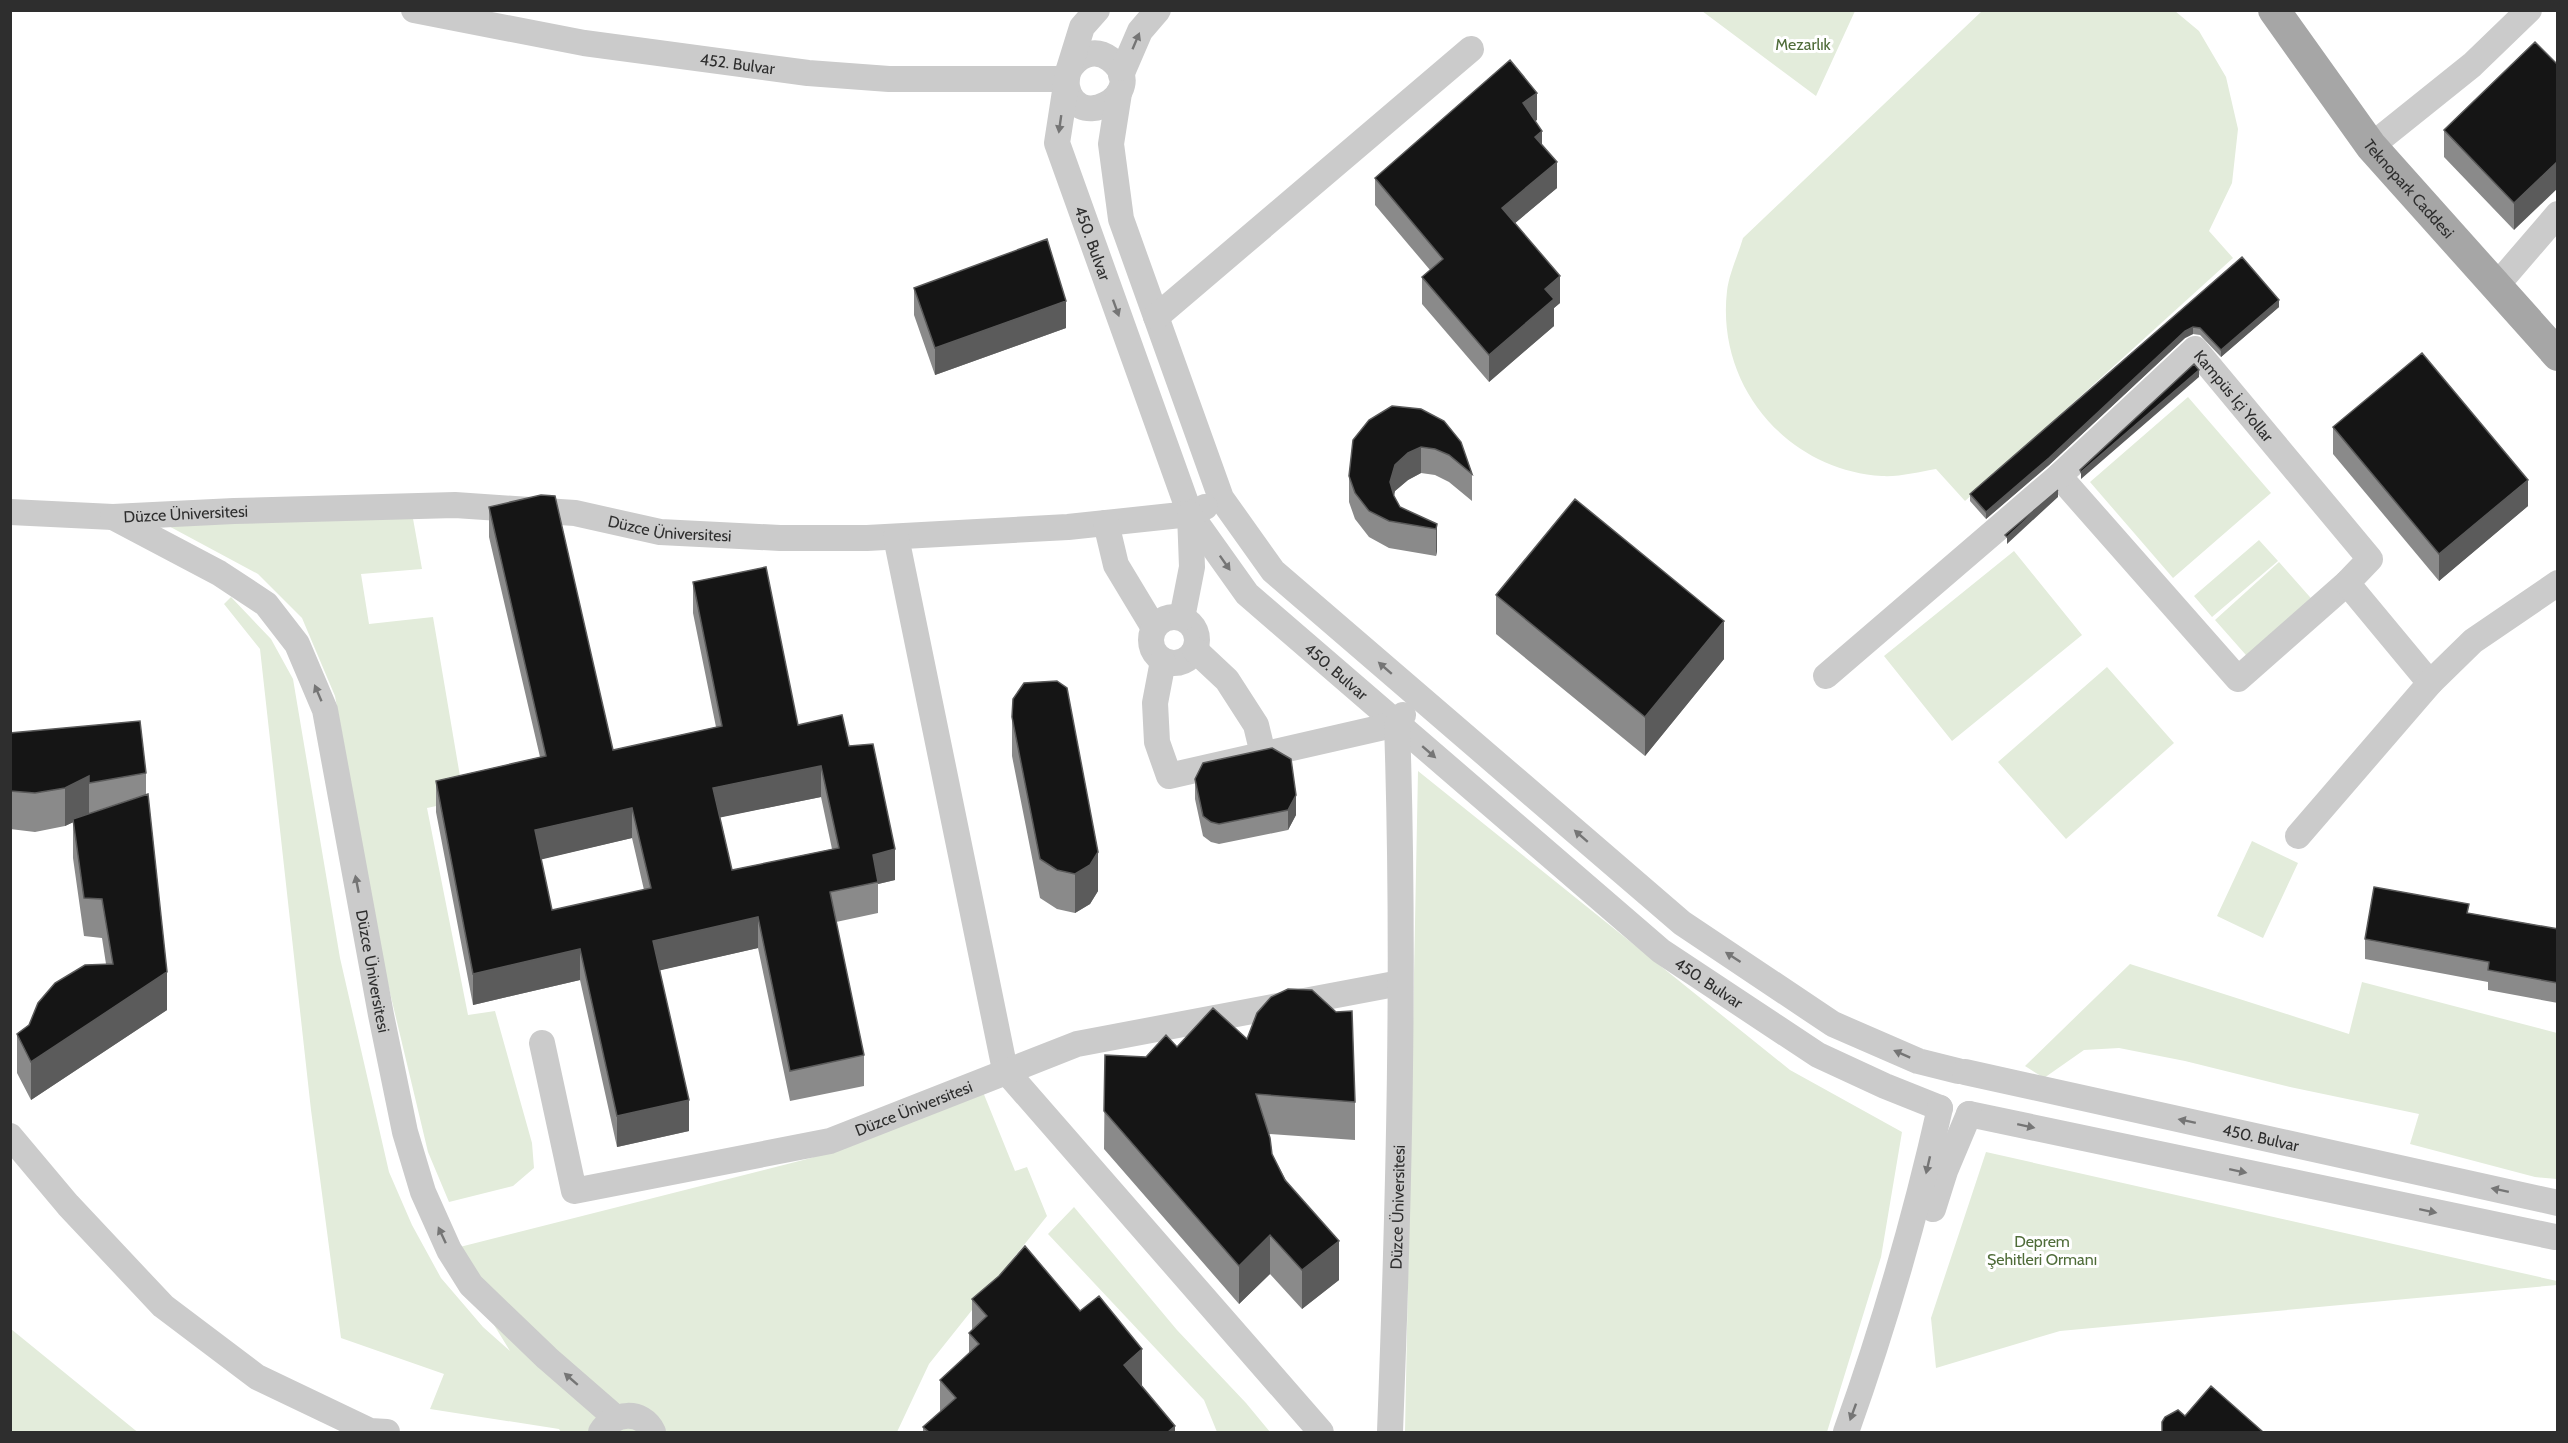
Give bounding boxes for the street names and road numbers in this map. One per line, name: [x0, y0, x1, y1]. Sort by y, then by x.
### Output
street label: 452. Bulvar: [699, 50, 777, 79]
street label: Teknopark Caddesi: [2359, 136, 2458, 242]
street label: 450. Bulvar: [1070, 203, 1115, 284]
street label: Kampüs İçi Yollar: [2190, 346, 2278, 446]
street label: Düzce Üniversitesi: [123, 502, 248, 526]
street label: Düzce Üniversitesi: [606, 512, 732, 546]
street label: 450. Bulvar: [1300, 639, 1372, 705]
street label: Düzce Üniversitesi: [352, 908, 393, 1034]
street label: 450. Bulvar: [1671, 954, 1747, 1013]
street label: Düzce Üniversitesi: [852, 1077, 975, 1140]
street label: 450. Bulvar: [2221, 1120, 2302, 1156]
street label: Düzce Üniversitesi: [1387, 1145, 1409, 1270]

